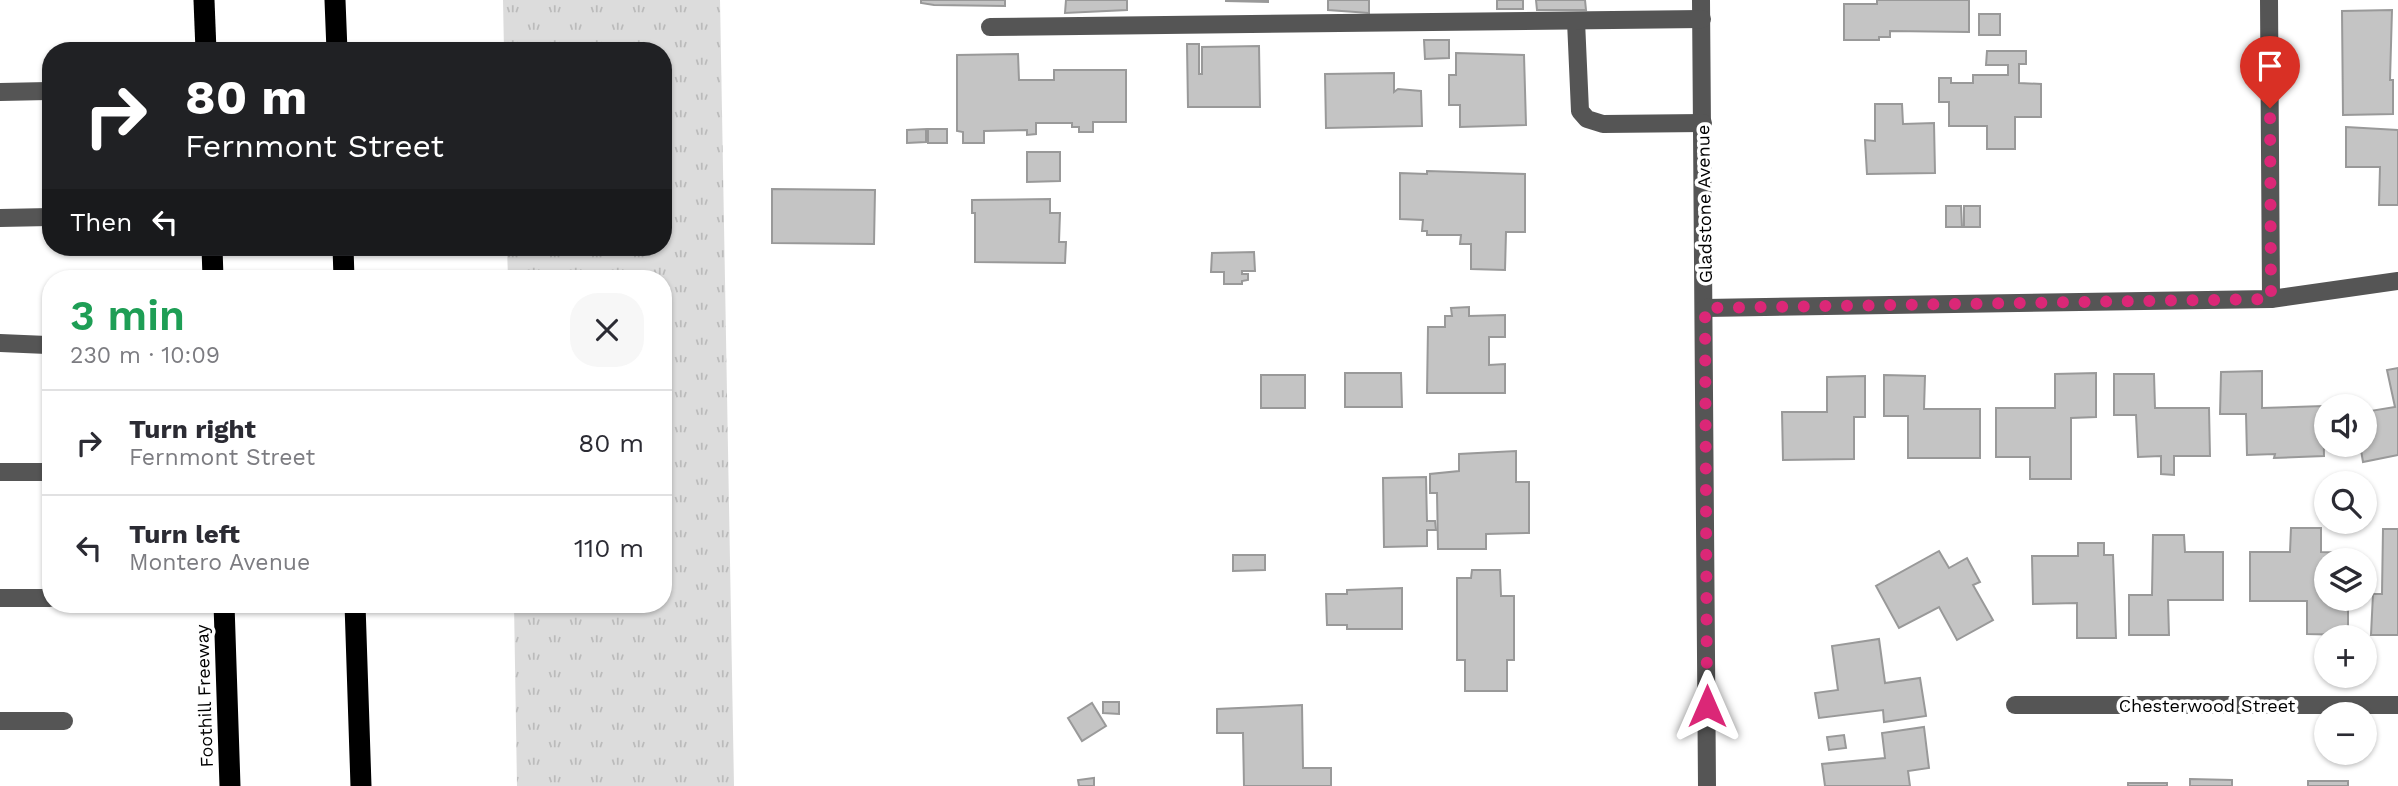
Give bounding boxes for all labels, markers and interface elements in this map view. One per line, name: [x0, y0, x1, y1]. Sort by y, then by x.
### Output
pin: [2240, 36, 2300, 108]
icon: arrive: [2251, 47, 2289, 85]
text: 80 m: [185, 68, 307, 126]
icon: right: [70, 70, 161, 161]
street label: Gladstone Avenue: [1692, 125, 1716, 283]
text: Fernmont Street: [185, 127, 444, 165]
icon: left: [146, 203, 184, 241]
text: Then: [70, 207, 132, 237]
text: 3 min: [70, 291, 185, 340]
button: close: [570, 293, 644, 367]
text: 230 m · 10:09: [70, 342, 220, 369]
map controls: [2314, 394, 2377, 765]
button: sound: [2314, 394, 2377, 457]
text: Turn right: [129, 414, 256, 444]
icon: right: [70, 424, 108, 462]
text: 80 m: [578, 428, 644, 458]
text: Fernmont Street: [129, 444, 315, 471]
button: search: [2314, 471, 2377, 534]
text: Turn left: [129, 519, 240, 549]
icon: left: [70, 529, 108, 567]
text: 110 m: [574, 533, 644, 563]
button: layers: [2314, 548, 2377, 611]
text: Montero Avenue: [129, 549, 310, 576]
street label: Foothill Freeway: [191, 623, 217, 768]
button: +: [2314, 625, 2377, 688]
position arrow: [1670, 669, 1744, 743]
street label: Chesterwood Street: [2119, 695, 2296, 716]
button: −: [2314, 702, 2377, 765]

